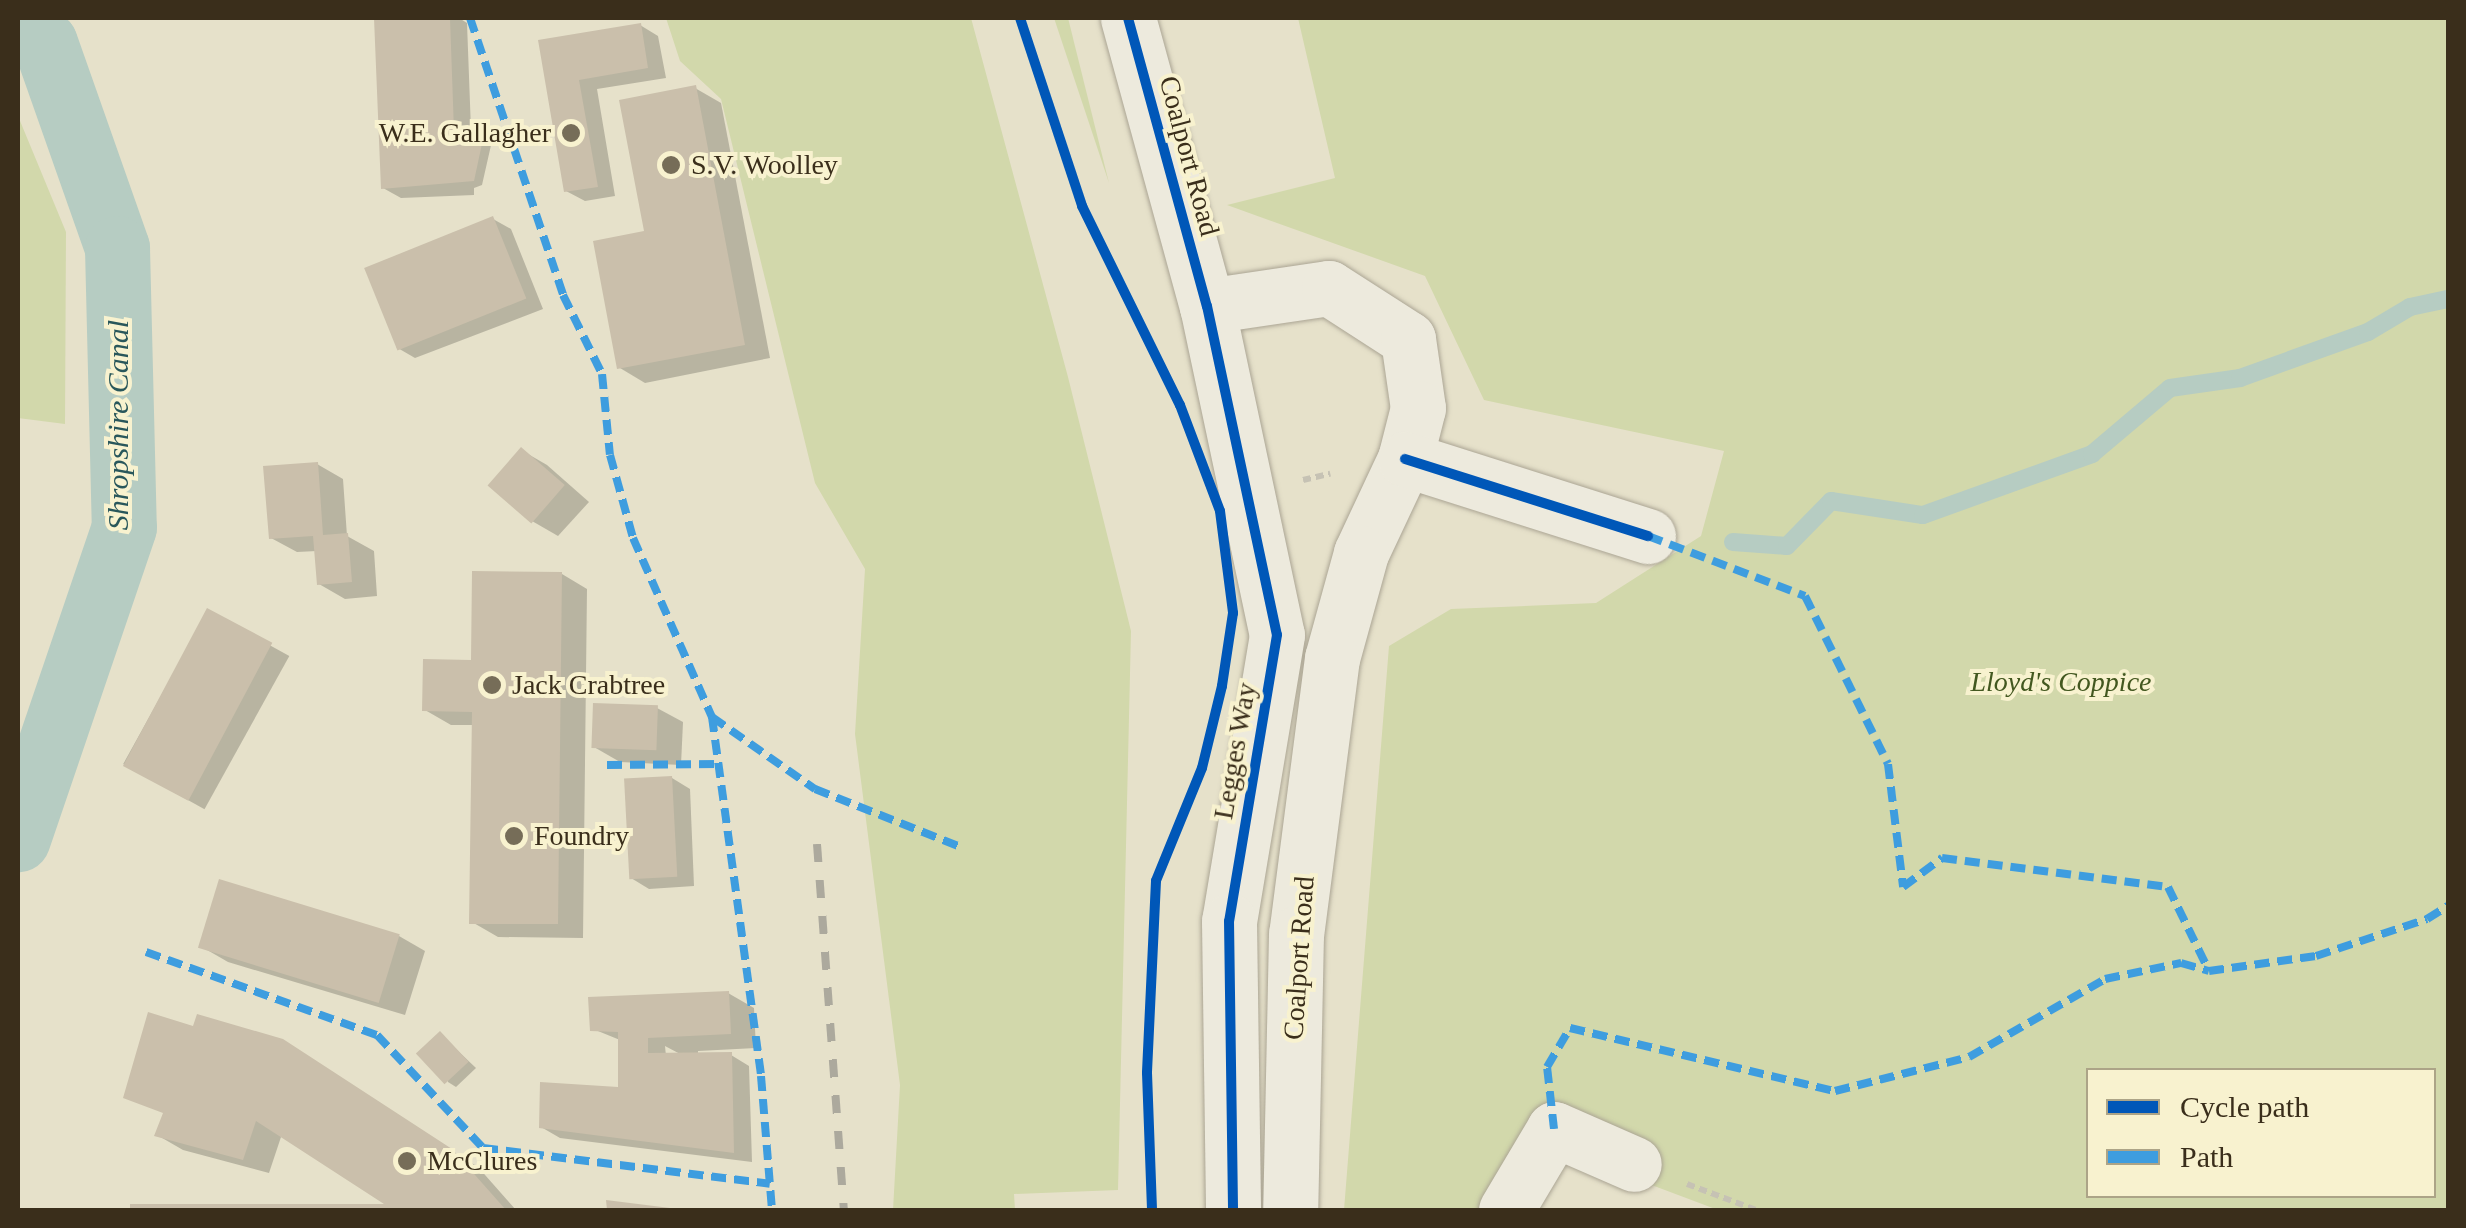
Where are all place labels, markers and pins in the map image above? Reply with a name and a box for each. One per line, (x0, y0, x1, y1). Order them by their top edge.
place label: W.E. Gallagher (379, 116, 551, 150)
marker: W.E. Gallagher (560, 122, 582, 144)
place label: S.V. Woolley (691, 148, 838, 182)
marker: S.V. Woolley (660, 154, 682, 176)
place label: Jack Crabtree (512, 668, 665, 702)
marker: Jack Crabtree (481, 674, 503, 696)
place label: Foundry (534, 819, 629, 853)
marker: Foundry (503, 825, 525, 847)
place label: McClures (427, 1144, 537, 1178)
marker: McClures (396, 1150, 418, 1172)

